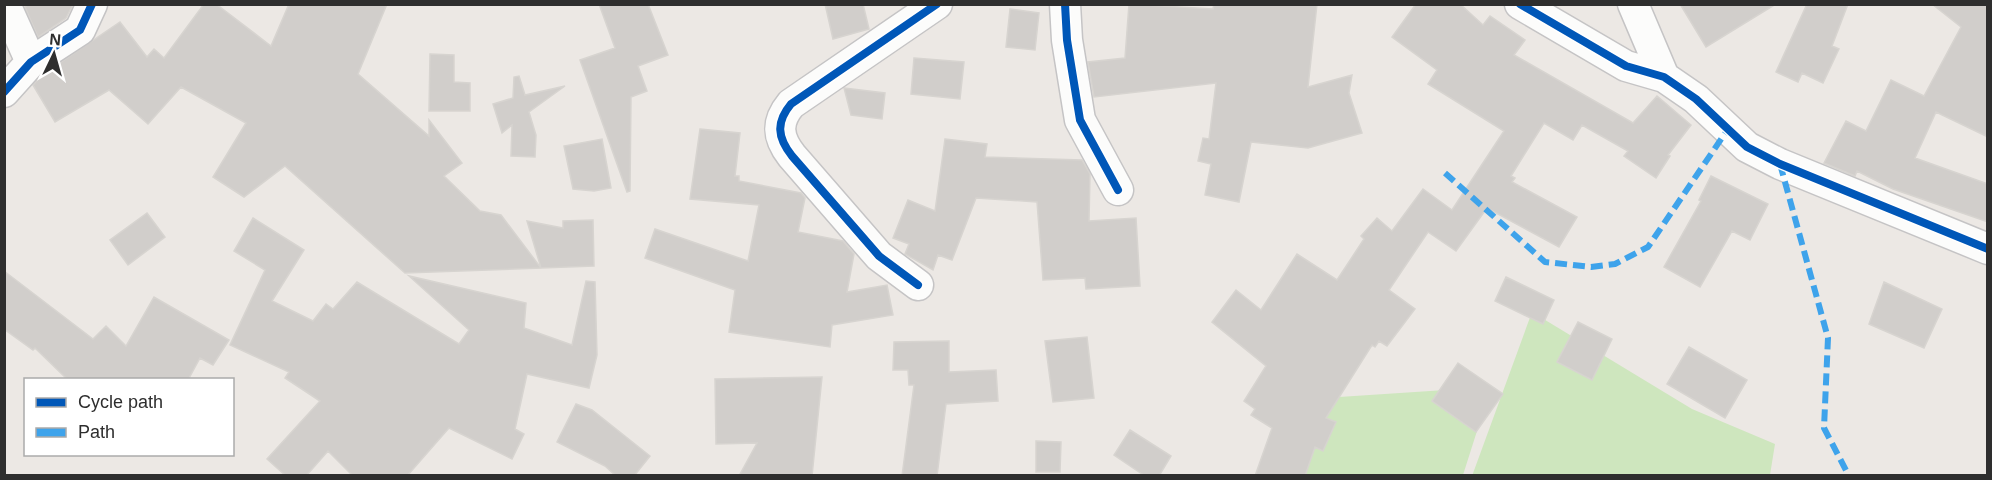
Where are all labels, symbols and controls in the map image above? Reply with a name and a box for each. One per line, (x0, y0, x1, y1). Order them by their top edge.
north arrow (24, 24, 84, 84)
text: N (49, 31, 62, 49)
legend (24, 378, 234, 456)
text: Cycle path (78, 392, 163, 412)
text: Path (78, 422, 115, 442)

